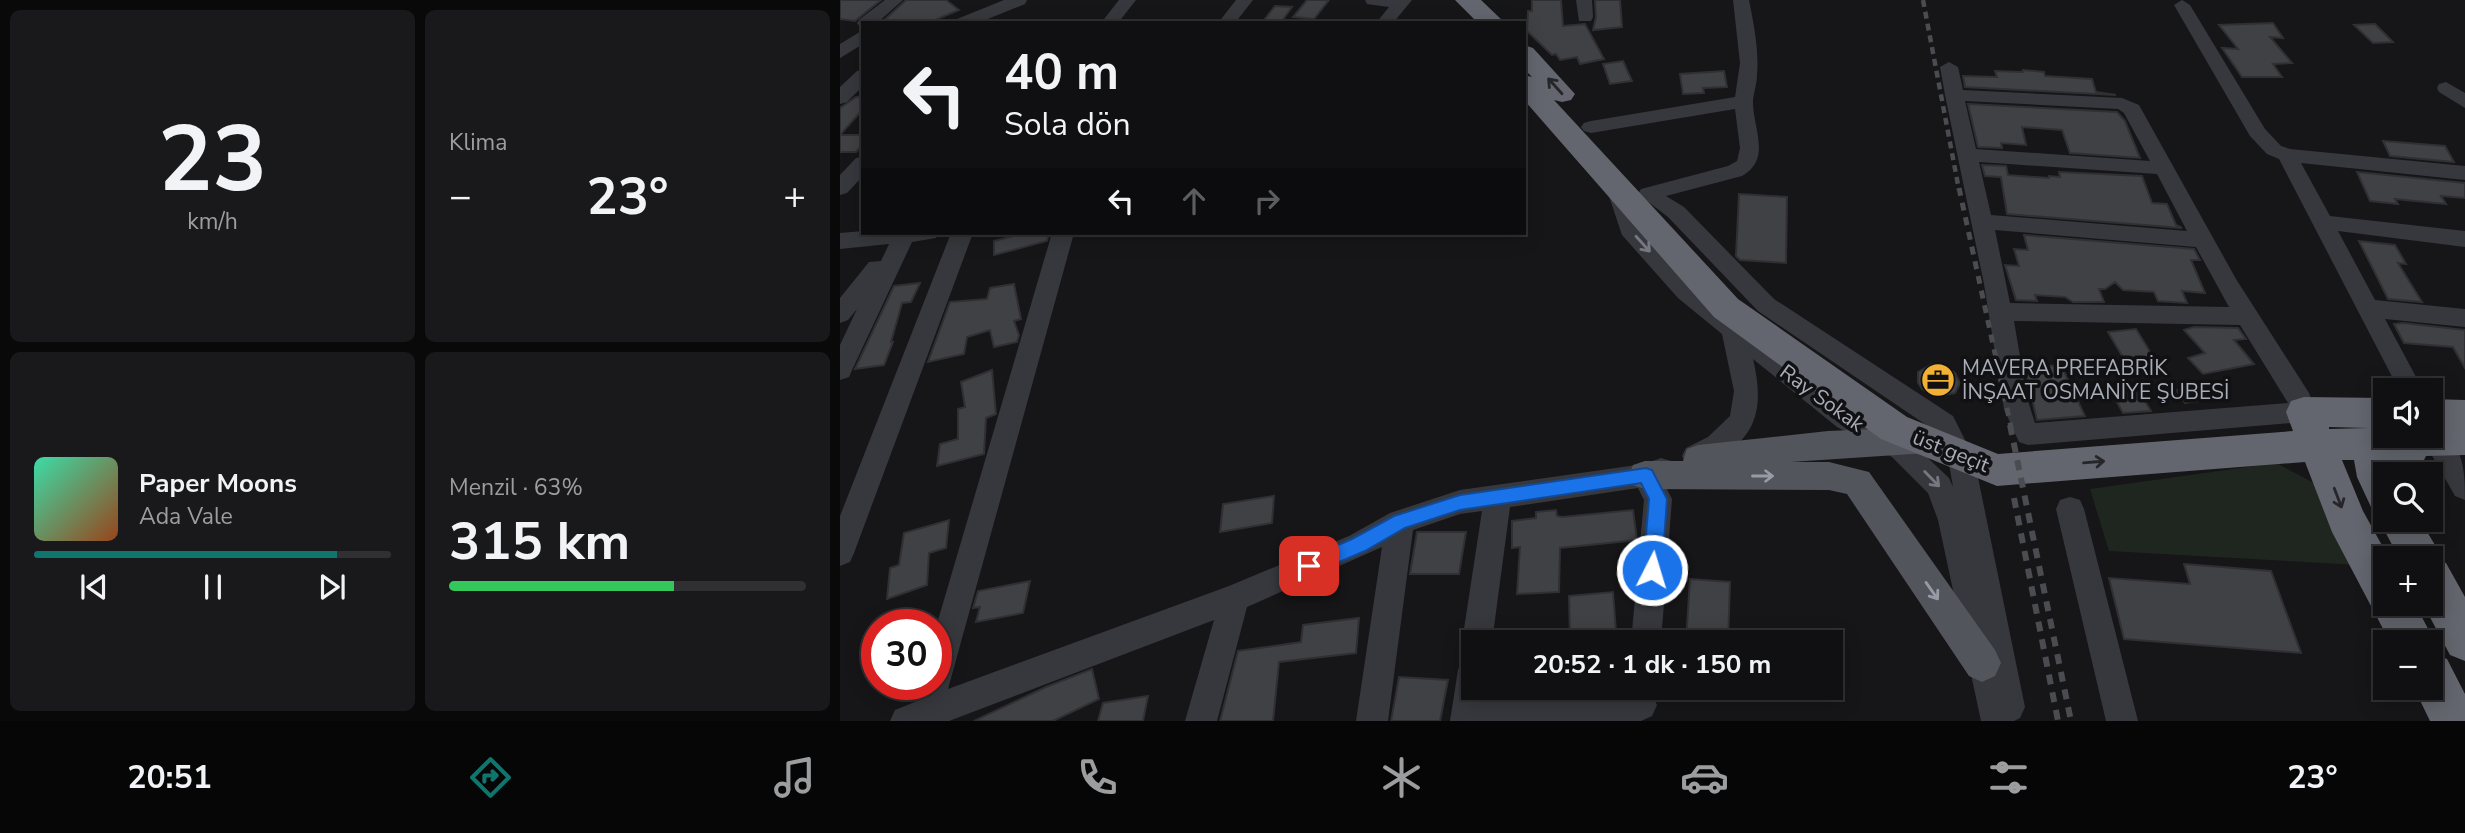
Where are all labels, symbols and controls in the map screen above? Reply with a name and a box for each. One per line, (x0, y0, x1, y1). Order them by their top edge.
text: 40 m (1004, 39, 1119, 106)
icon: left (889, 49, 980, 140)
one-way arrow (1547, 78, 1564, 95)
text: 23 (158, 98, 267, 222)
text: Sola dön (1004, 103, 1131, 146)
text: Klima (449, 127, 507, 158)
text: 23° (586, 161, 669, 232)
text: − (449, 171, 472, 222)
text: + (783, 171, 806, 222)
icon: left (1102, 182, 1140, 220)
icon: ahead (1175, 182, 1213, 220)
icon: right (1248, 182, 1286, 220)
text: km/h (187, 206, 238, 237)
one-way arrow (1635, 235, 1651, 253)
place label: MAVERA PREFABRİK İNŞAAT OSMANİYE ŞUBESİ (1962, 354, 2229, 406)
street label: Ray Sokak (1774, 358, 1870, 438)
office icon: MAVERA PREFABRİK İNŞAAT OSMANİYE ŞUBESİ (1919, 361, 1957, 399)
map controls (2373, 378, 2443, 700)
button: sound (2373, 378, 2443, 448)
street label: üst geçit (1909, 423, 1994, 479)
one-way arrow (2082, 455, 2105, 468)
button: search (2373, 462, 2443, 532)
text: Paper Moons (139, 466, 297, 501)
one-way arrow (1751, 469, 1774, 483)
one-way arrow (1923, 470, 1940, 487)
text: Menzil · 63% (449, 472, 583, 503)
one-way arrow (2333, 487, 2346, 508)
text: Ada Vale (139, 501, 233, 532)
text: 315 km (449, 506, 630, 577)
position arrow (1615, 533, 1689, 607)
pin (1279, 536, 1339, 596)
button: + (2373, 546, 2443, 616)
icon: arrive (1290, 547, 1328, 585)
icon: previous (75, 568, 113, 606)
icon: pause (194, 568, 232, 606)
icon: next (313, 568, 351, 606)
one-way arrow (1925, 581, 1939, 600)
speed limit sign: 30 (861, 609, 952, 700)
button: − (2373, 630, 2443, 700)
text: 20:52 · 1 dk · 150 m (1533, 647, 1771, 682)
icon: directions (466, 753, 515, 802)
icon: music (770, 753, 819, 802)
icon: phone (1073, 753, 1122, 802)
icon: climate (1377, 753, 1426, 802)
icon: car (1680, 753, 1729, 802)
icon: filters (1984, 753, 2033, 802)
text: 20:51 (127, 756, 212, 799)
text: 23° (2287, 756, 2338, 799)

